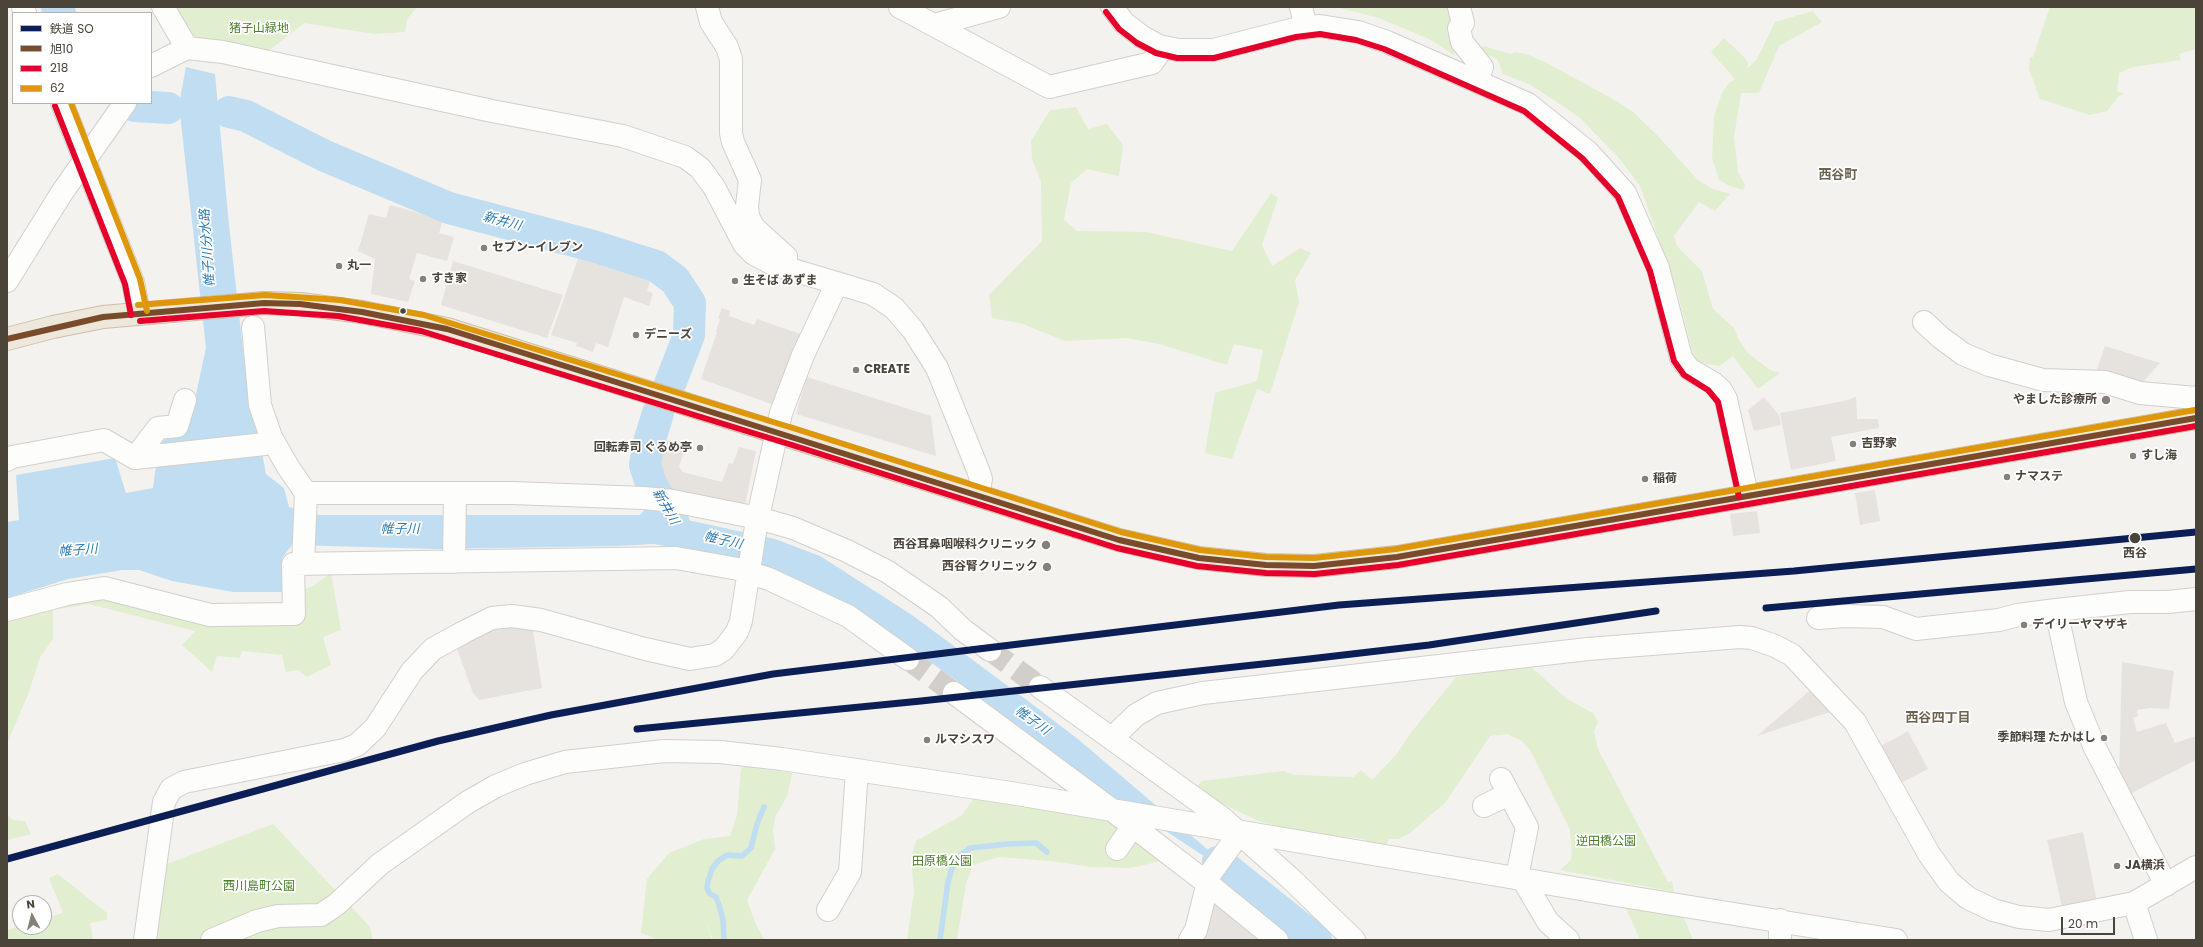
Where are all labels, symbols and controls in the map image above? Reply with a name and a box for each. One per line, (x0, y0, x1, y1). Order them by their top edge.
legend (12, 12, 152, 104)
text: 鉄道 SO (50, 20, 94, 37)
park label: 猪子山緑地 (229, 22, 289, 36)
text: 旭10 (50, 40, 73, 57)
text: 218 (50, 59, 68, 76)
text: 62 (50, 79, 65, 96)
district label: 西谷町 (1819, 168, 1857, 184)
water label: 帷子川分水路 (197, 209, 219, 287)
water label: 新井川 (481, 209, 523, 235)
place label: セブン-イレブン (492, 241, 583, 255)
marker: セブン-イレブン (479, 243, 489, 253)
place label: 丸一 (347, 259, 371, 273)
marker: 丸一 (334, 261, 344, 271)
place label: すき家 (431, 272, 467, 286)
marker: すき家 (418, 274, 428, 284)
place label: 生そば あずま (743, 274, 818, 288)
marker: 生そば あずま (730, 276, 740, 286)
unlabelled marker (398, 306, 408, 316)
place label: デニーズ (644, 328, 692, 342)
marker: デニーズ (631, 330, 641, 340)
place label: CREATE (864, 363, 910, 377)
marker: CREATE (851, 365, 861, 375)
place label: やました診療所 (2013, 393, 2097, 407)
marker: やました診療所 (2100, 394, 2112, 406)
place label: 吉野家 (1861, 437, 1897, 451)
marker: 吉野家 (1848, 439, 1858, 449)
place label: 回転寿司 ぐるめ亭 (593, 441, 692, 455)
marker: 回転寿司 ぐるめ亭 (695, 443, 705, 453)
place label: すし海 (2141, 449, 2177, 463)
marker: すし海 (2128, 451, 2138, 461)
place label: ナマステ (2015, 470, 2063, 484)
place label: 稲荷 (1653, 472, 1677, 486)
marker: ナマステ (2002, 472, 2012, 482)
marker: 稲荷 (1640, 474, 1650, 484)
water label: 新井川 (648, 486, 682, 528)
water label: 帷子川 (381, 522, 419, 538)
water label: 帷子川 (702, 529, 744, 553)
marker: 西谷 (2128, 531, 2142, 545)
place label: 西谷耳鼻咽喉科クリニック (893, 538, 1037, 552)
marker: 西谷耳鼻咽喉科クリニック (1040, 539, 1052, 551)
water label: 帷子川 (58, 542, 98, 560)
place label: 西谷 (2123, 547, 2147, 561)
place label: 西谷腎クリニック (942, 560, 1038, 574)
marker: 西谷腎クリニック (1041, 561, 1053, 573)
place label: デイリーヤマザキ (2032, 618, 2128, 632)
marker: デイリーヤマザキ (2019, 620, 2029, 630)
water label: 帷子川 (1012, 703, 1052, 739)
district label: 西谷四丁目 (1906, 711, 1970, 727)
place label: 季節料理 たかはし (1997, 731, 2096, 745)
place label: ルマシスワ (935, 733, 995, 747)
marker: 季節料理 たかはし (2099, 733, 2109, 743)
marker: ルマシスワ (922, 735, 932, 745)
park label: 逆田橋公園 (1576, 835, 1636, 849)
park label: 田原橋公園 (912, 855, 972, 869)
place label: JA横浜 (2125, 859, 2165, 873)
marker: JA横浜 (2112, 861, 2122, 871)
park label: 西川島町公園 (223, 880, 295, 894)
north arrow (12, 895, 52, 935)
text: N (26, 896, 36, 913)
scale bar (2063, 909, 2117, 935)
text: 20 m (2068, 915, 2098, 932)

